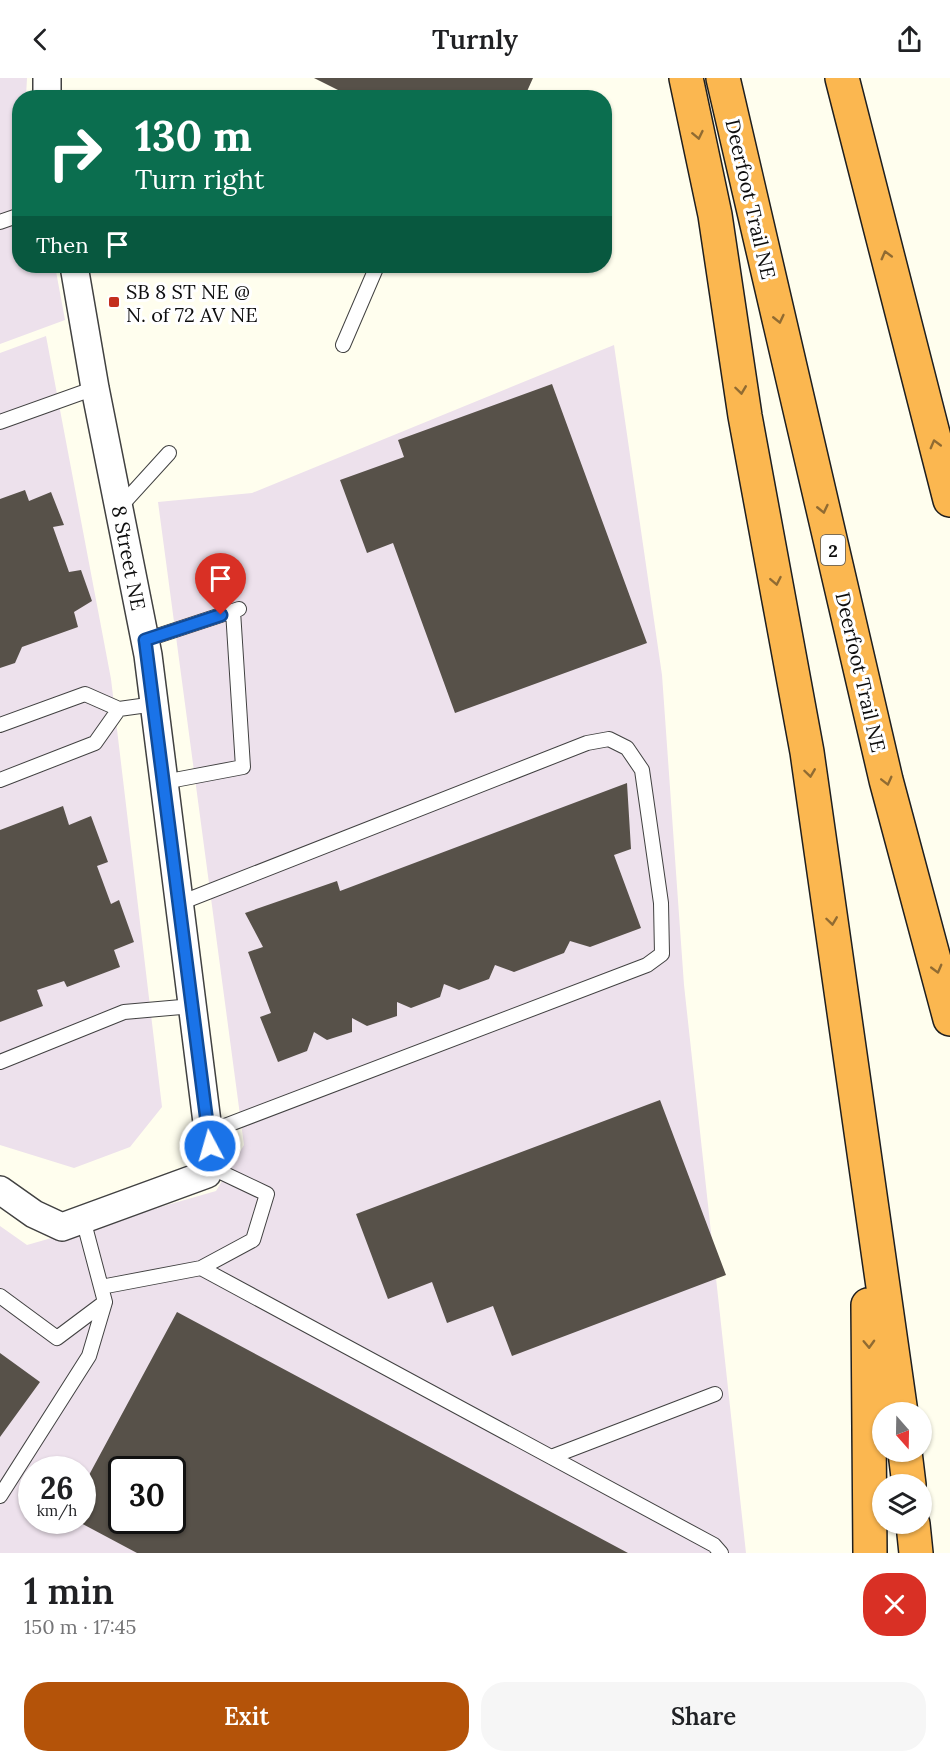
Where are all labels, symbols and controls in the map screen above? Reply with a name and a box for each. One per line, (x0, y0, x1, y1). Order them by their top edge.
text: Turnly (432, 22, 518, 56)
icon: back (24, 23, 57, 56)
icon: share (893, 23, 926, 56)
text: 130 m (135, 109, 252, 163)
icon: right (36, 114, 114, 192)
street label: Deerfoot Trail NE (720, 117, 782, 281)
one-way arrow (691, 130, 704, 140)
text: Turn right (135, 162, 264, 196)
icon: arrive (101, 228, 134, 261)
text: Then (36, 231, 89, 259)
one-way arrow (881, 250, 894, 260)
place label: SB 8 ST NE @ N. of 72 AV NE (126, 279, 258, 327)
marker: SB 8 ST NE @ N. of 72 AV NE (107, 295, 121, 309)
one-way arrow (772, 314, 785, 324)
one-way arrow (735, 385, 747, 394)
one-way arrow (930, 439, 943, 449)
street label: 8 Street NE (107, 504, 151, 612)
one-way arrow (816, 504, 829, 514)
road number: 2 (821, 535, 845, 565)
pin (195, 553, 246, 615)
icon: arrive (204, 562, 237, 595)
one-way arrow (769, 576, 782, 586)
street label: Deerfoot Trail NE (830, 590, 892, 754)
one-way arrow (803, 769, 815, 778)
one-way arrow (879, 775, 892, 785)
one-way arrow (825, 916, 837, 925)
one-way arrow (929, 964, 942, 974)
position arrow (178, 1114, 242, 1178)
one-way arrow (863, 1339, 876, 1348)
north arrow (872, 1402, 932, 1462)
map controls (872, 1402, 932, 1534)
speed limit sign: 30 (108, 1456, 186, 1534)
text: 26 (40, 1469, 74, 1507)
button: layers (872, 1474, 932, 1534)
text: km/h (37, 1501, 77, 1520)
text: 1 min (24, 1568, 114, 1614)
button: close (863, 1573, 926, 1636)
text: 150 m · 17:45 (24, 1614, 137, 1639)
button: Exit (24, 1682, 469, 1751)
button: Share (481, 1682, 926, 1751)

